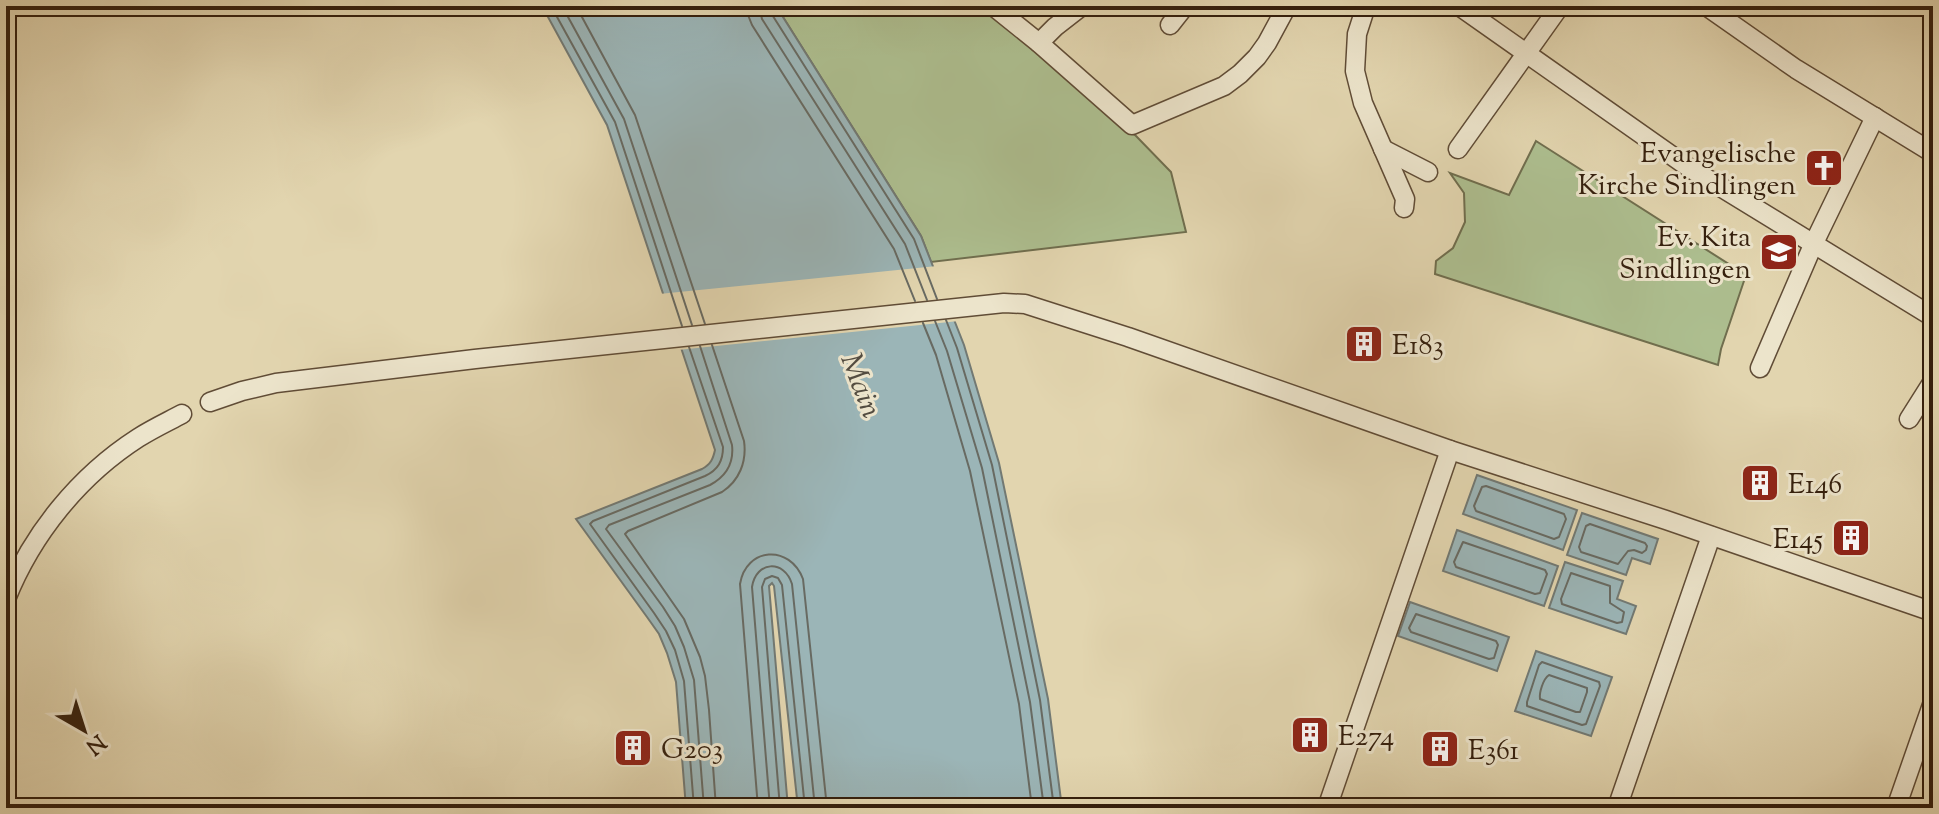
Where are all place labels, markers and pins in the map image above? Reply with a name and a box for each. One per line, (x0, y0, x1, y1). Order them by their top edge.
place label: Evangelische Kirche Sindlingen (1578, 135, 1796, 207)
church icon: Evangelische Kirche Sindlingen (1803, 147, 1845, 189)
place label: Ev. Kita Sindlingen (1619, 219, 1751, 291)
school or university icon: Ev. Kita Sindlingen (1758, 231, 1800, 273)
building icon: E183 (1343, 323, 1385, 365)
place label: E183 (1392, 327, 1444, 367)
building icon: E146 (1739, 462, 1781, 504)
place label: E146 (1788, 466, 1842, 506)
building icon: E145 (1830, 517, 1872, 559)
place label: E145 (1773, 521, 1823, 561)
building icon: E274 (1289, 714, 1331, 756)
place label: E274 (1338, 718, 1394, 758)
building icon: G203 (612, 727, 654, 769)
building icon: E361 (1419, 728, 1461, 770)
place label: G203 (661, 731, 723, 771)
place label: E361 (1468, 732, 1519, 772)

